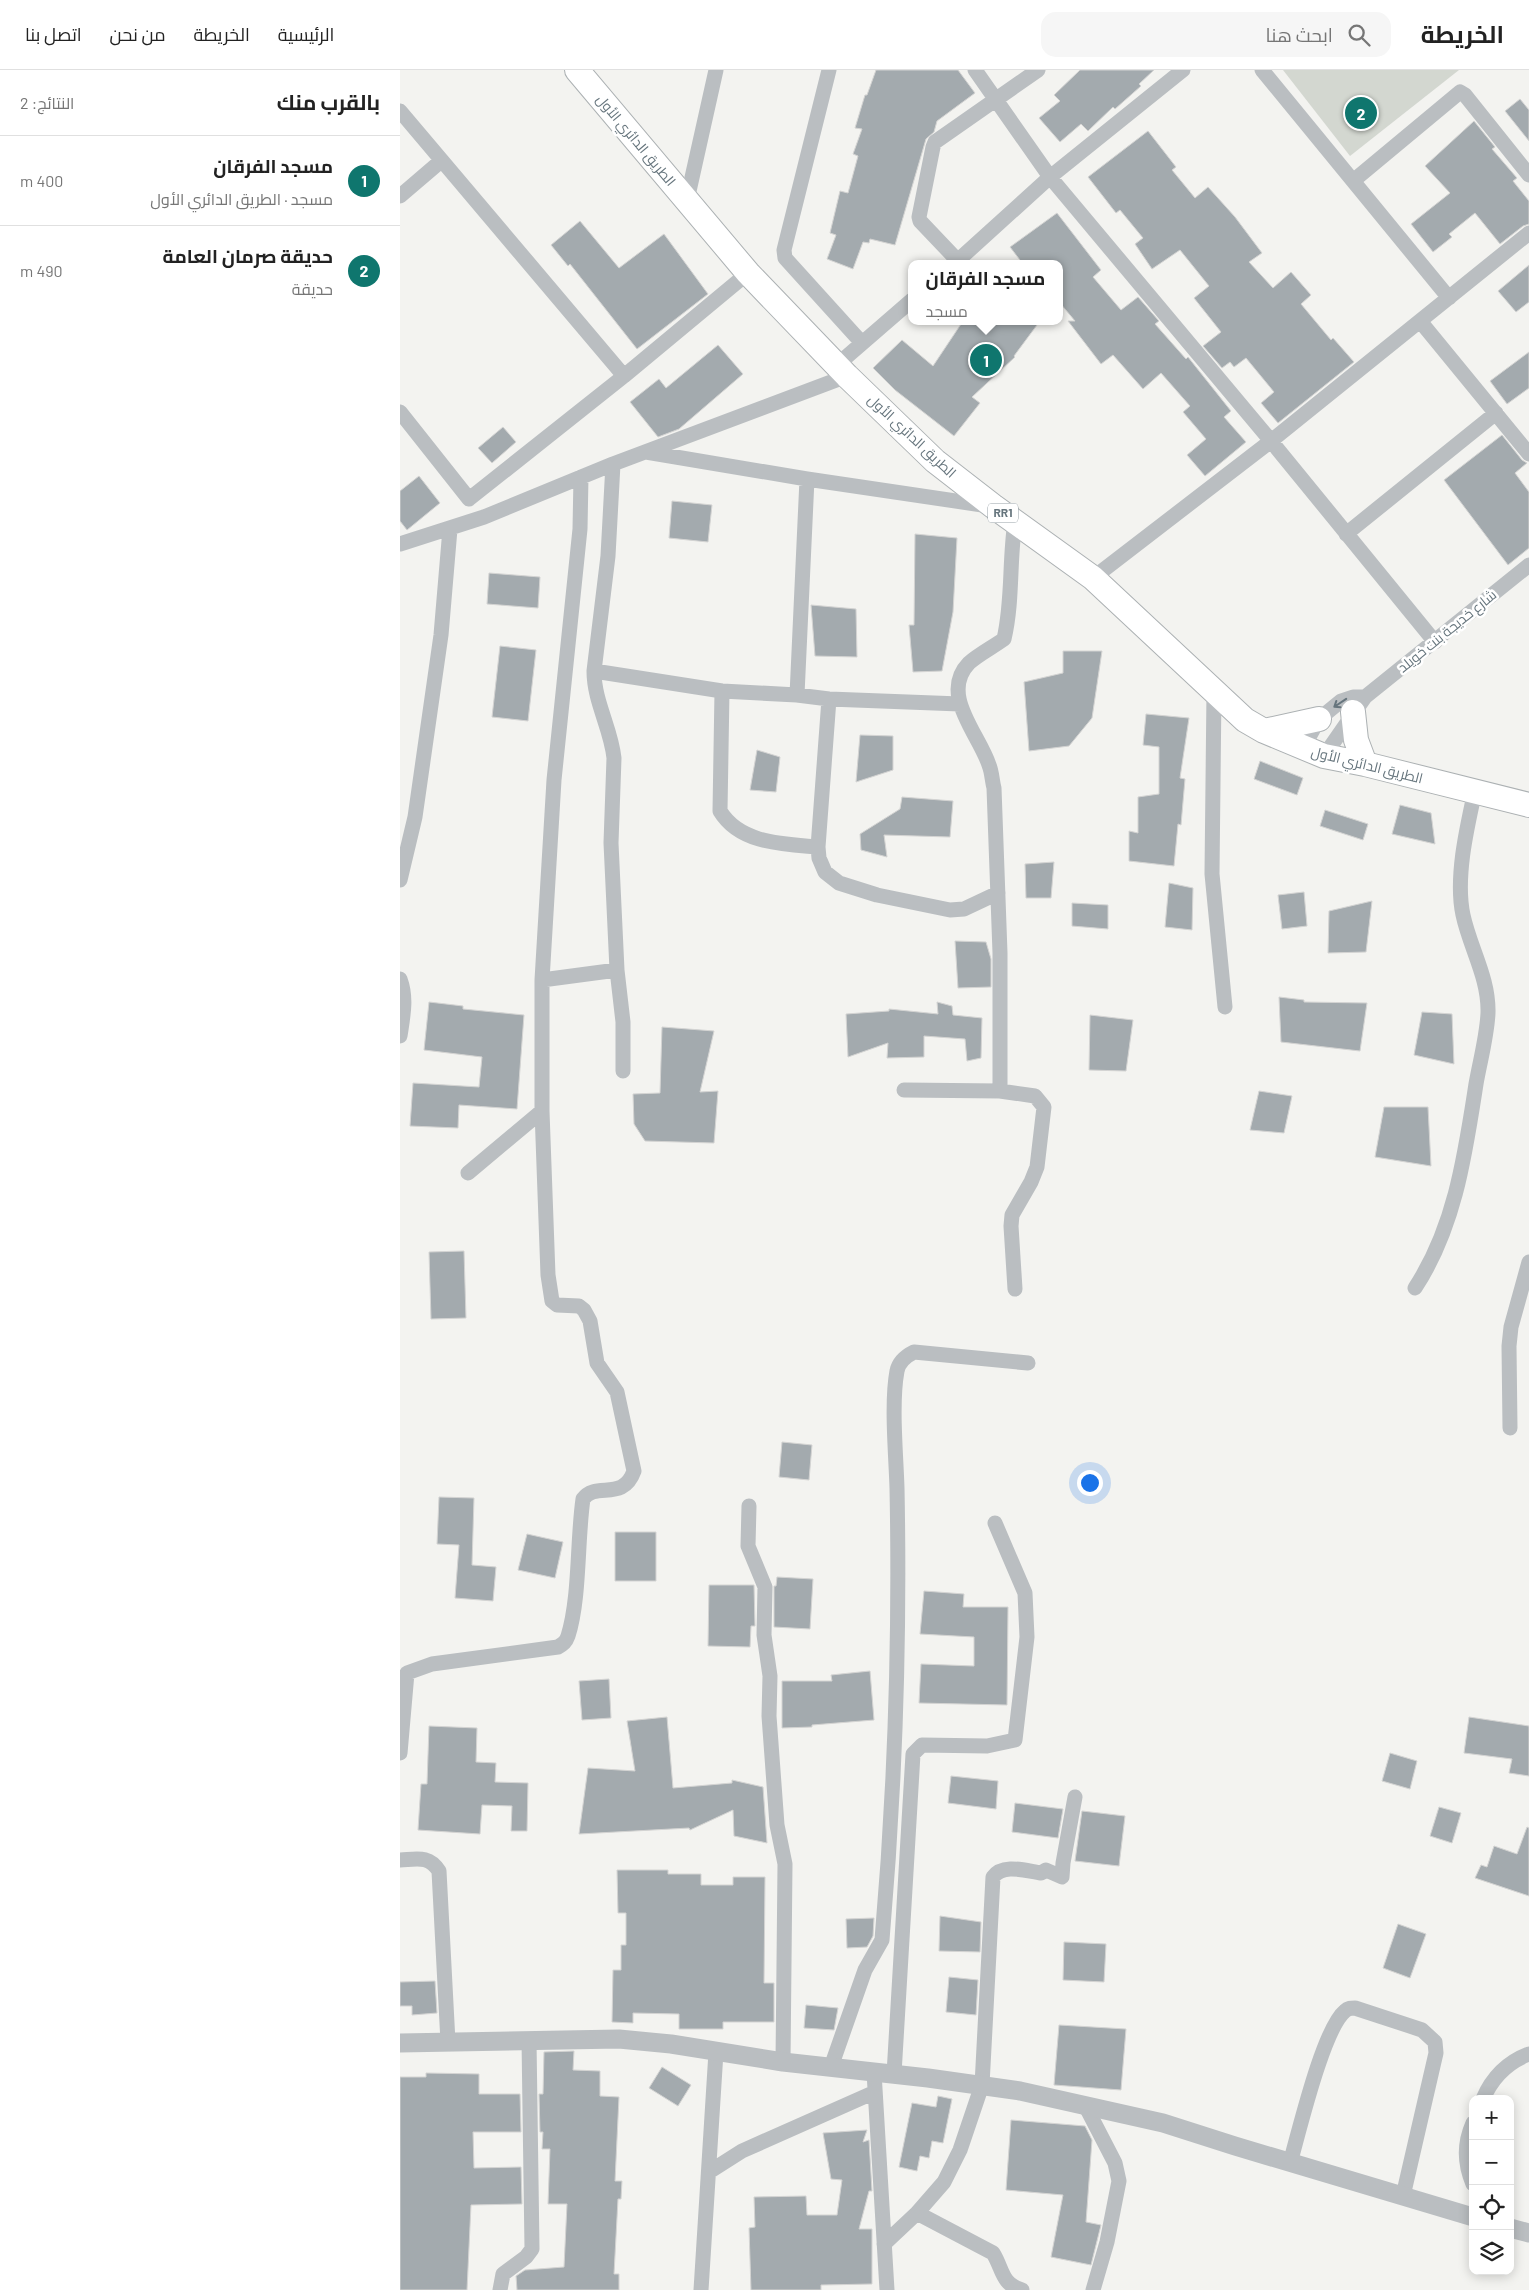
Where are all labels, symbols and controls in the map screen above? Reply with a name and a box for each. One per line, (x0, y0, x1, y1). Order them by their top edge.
search box (1041, 12, 1391, 57)
text: الخريطة (1421, 19, 1504, 48)
icon: search (1345, 21, 1373, 49)
text: اتصل بنا (25, 23, 82, 45)
text: من نحن (110, 23, 166, 45)
text: الخريطة (194, 23, 250, 45)
text: الرئيسية (278, 23, 334, 45)
text: ابحث هنا (1266, 23, 1333, 46)
text: بالقرب منك (277, 89, 380, 114)
street label: الطريق الدائري الأول (590, 90, 680, 192)
text: النتائج: 2 (20, 93, 74, 112)
pin: 2 (1345, 94, 1377, 132)
text: مسجد الفرقان (213, 154, 333, 177)
text: 400 m (20, 171, 63, 190)
text: 1 (361, 171, 367, 190)
text: مسجد · الطريق الدائري الأول (150, 189, 333, 208)
text: حديقة صرمان العامة (162, 244, 333, 267)
popup (908, 260, 1063, 325)
text: 490 m (20, 261, 63, 280)
text: 2 (360, 261, 368, 280)
text: مسجد الفرقان (926, 266, 1045, 289)
text: حديقة (292, 279, 333, 298)
text: مسجد (926, 301, 968, 320)
pin: 1 (970, 341, 1002, 379)
street label: الطريق الدائري الأول (862, 390, 960, 484)
road number: RR1 (988, 503, 1018, 522)
street label: شارع خديجة بنت خويلد (1394, 586, 1500, 676)
one-way arrow (1333, 698, 1347, 708)
street label: الطريق الدائري الأول (1309, 742, 1425, 790)
your location (1077, 1470, 1103, 1496)
map controls (1469, 2095, 1514, 2275)
button: + (1469, 2095, 1514, 2140)
button: − (1469, 2140, 1514, 2185)
button: locate (1469, 2185, 1514, 2230)
button: layers (1469, 2230, 1514, 2275)

